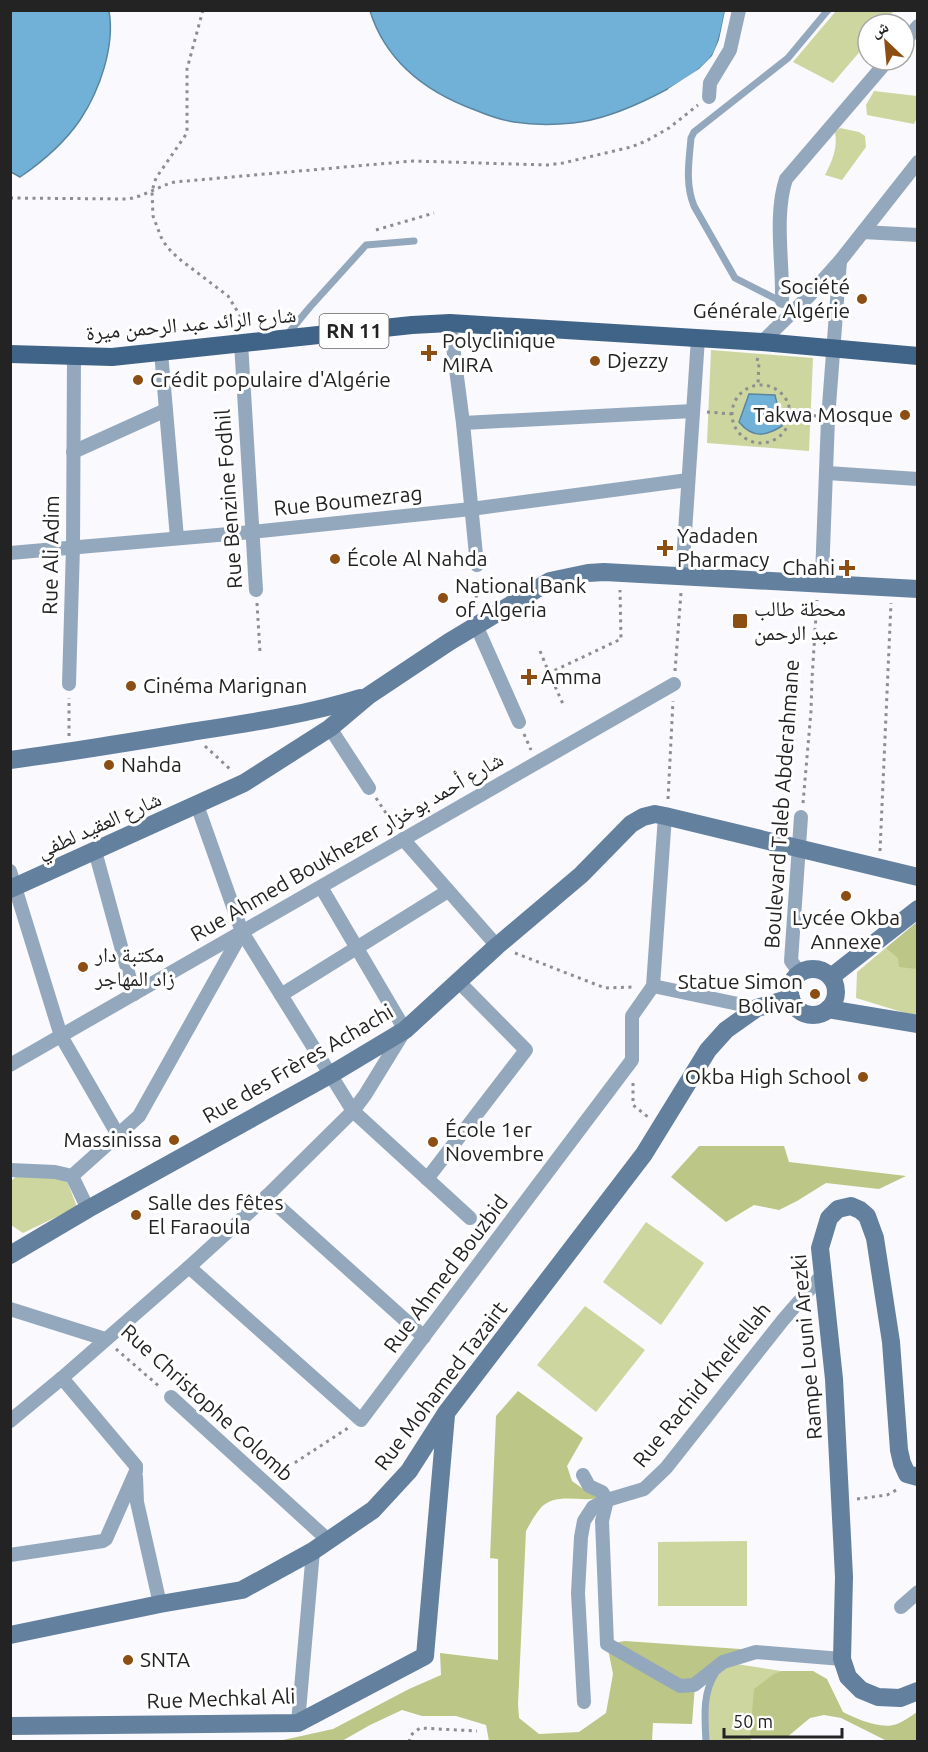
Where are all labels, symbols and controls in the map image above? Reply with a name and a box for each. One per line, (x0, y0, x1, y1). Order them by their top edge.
north arrow (856, 12, 916, 72)
text: ش (868, 17, 891, 41)
place label: Société Générale Algérie (693, 274, 850, 322)
marker: Société Générale Algérie (855, 292, 869, 306)
street label: شارع الرائد عبد الرحمن ميرة (85, 302, 297, 346)
road number: RN 11 (320, 314, 388, 348)
place label: Polyclinique MIRA (442, 328, 556, 376)
marker: Polyclinique MIRA (420, 344, 438, 362)
place label: Djezzy (607, 348, 668, 372)
marker: Djezzy (588, 354, 602, 368)
place label: Crédit populaire d'Algérie (150, 367, 391, 391)
marker: Crédit populaire d'Algérie (131, 373, 145, 387)
place label: Takwa Mosque (753, 402, 893, 426)
marker: Takwa Mosque (898, 408, 912, 422)
street label: Rue Benzine Fodhil (210, 409, 246, 590)
street label: Rue Boumezrag (272, 480, 423, 520)
street label: Rue Ali Adim (37, 495, 63, 615)
place label: Yadaden Pharmacy (677, 523, 769, 571)
marker: Yadaden Pharmacy (658, 541, 672, 555)
place label: École Al Nahda (347, 546, 487, 570)
marker: École Al Nahda (328, 552, 342, 566)
place label: Chahi (782, 555, 835, 579)
marker: Chahi (840, 561, 854, 575)
place label: National Bank of Algeria (455, 573, 587, 621)
marker: National Bank of Algeria (436, 591, 450, 605)
place label: محطة طالب عبد الرحمن (754, 596, 846, 646)
marker: محطة طالب عبد الرحمن (731, 612, 749, 630)
street label: Boulevard Taleb Abderahmane (759, 659, 803, 949)
place label: Amma (541, 664, 602, 688)
marker: Amma (522, 670, 536, 684)
place label: Cinéma Marignan (143, 673, 307, 697)
marker: Cinéma Marignan (124, 679, 138, 693)
street label: Rue Ahmed Boukhezer شارع أحمد بوخزار (186, 747, 508, 947)
place label: Nahda (121, 752, 182, 776)
marker: Nahda (102, 758, 116, 772)
street label: شارع العقيد لطفي (33, 786, 167, 867)
marker: Lycée Okba Annexe (839, 889, 853, 903)
place label: Lycée Okba Annexe (792, 905, 900, 953)
place label: مكتبة دار زاد المهاجر (94, 942, 175, 991)
marker: مكتبة دار زاد المهاجر (76, 960, 90, 974)
place label: Statue Simon Bolivar (678, 969, 803, 1017)
marker: Statue Simon Bolivar (808, 987, 822, 1001)
street label: Rue des Frères Achachi (198, 999, 397, 1128)
place label: Okba High School (685, 1064, 851, 1088)
marker: Okba High School (856, 1070, 870, 1084)
place label: École 1er Novembre (445, 1117, 544, 1165)
place label: Massinissa (64, 1127, 162, 1151)
marker: Massinissa (167, 1133, 181, 1147)
marker: École 1er Novembre (426, 1135, 440, 1149)
place label: Salle des fêtes El Faraoula (148, 1190, 284, 1238)
street label: Rue Ahmed Bouzbid (378, 1190, 512, 1357)
marker: Salle des fêtes El Faraoula (129, 1208, 143, 1222)
street label: Rampe Louni Arezki (786, 1253, 826, 1441)
street label: Rue Mohamed Tazairt (369, 1296, 511, 1474)
street label: Rue Rachid Khelfellah (628, 1297, 775, 1471)
street label: Rue Christophe Colomb (117, 1319, 299, 1486)
place label: SNTA (140, 1647, 191, 1671)
marker: SNTA (121, 1653, 135, 1667)
street label: Rue Mechkal Ali (146, 1683, 296, 1713)
scale bar (724, 1701, 842, 1739)
text: 50 m (733, 1711, 773, 1731)

